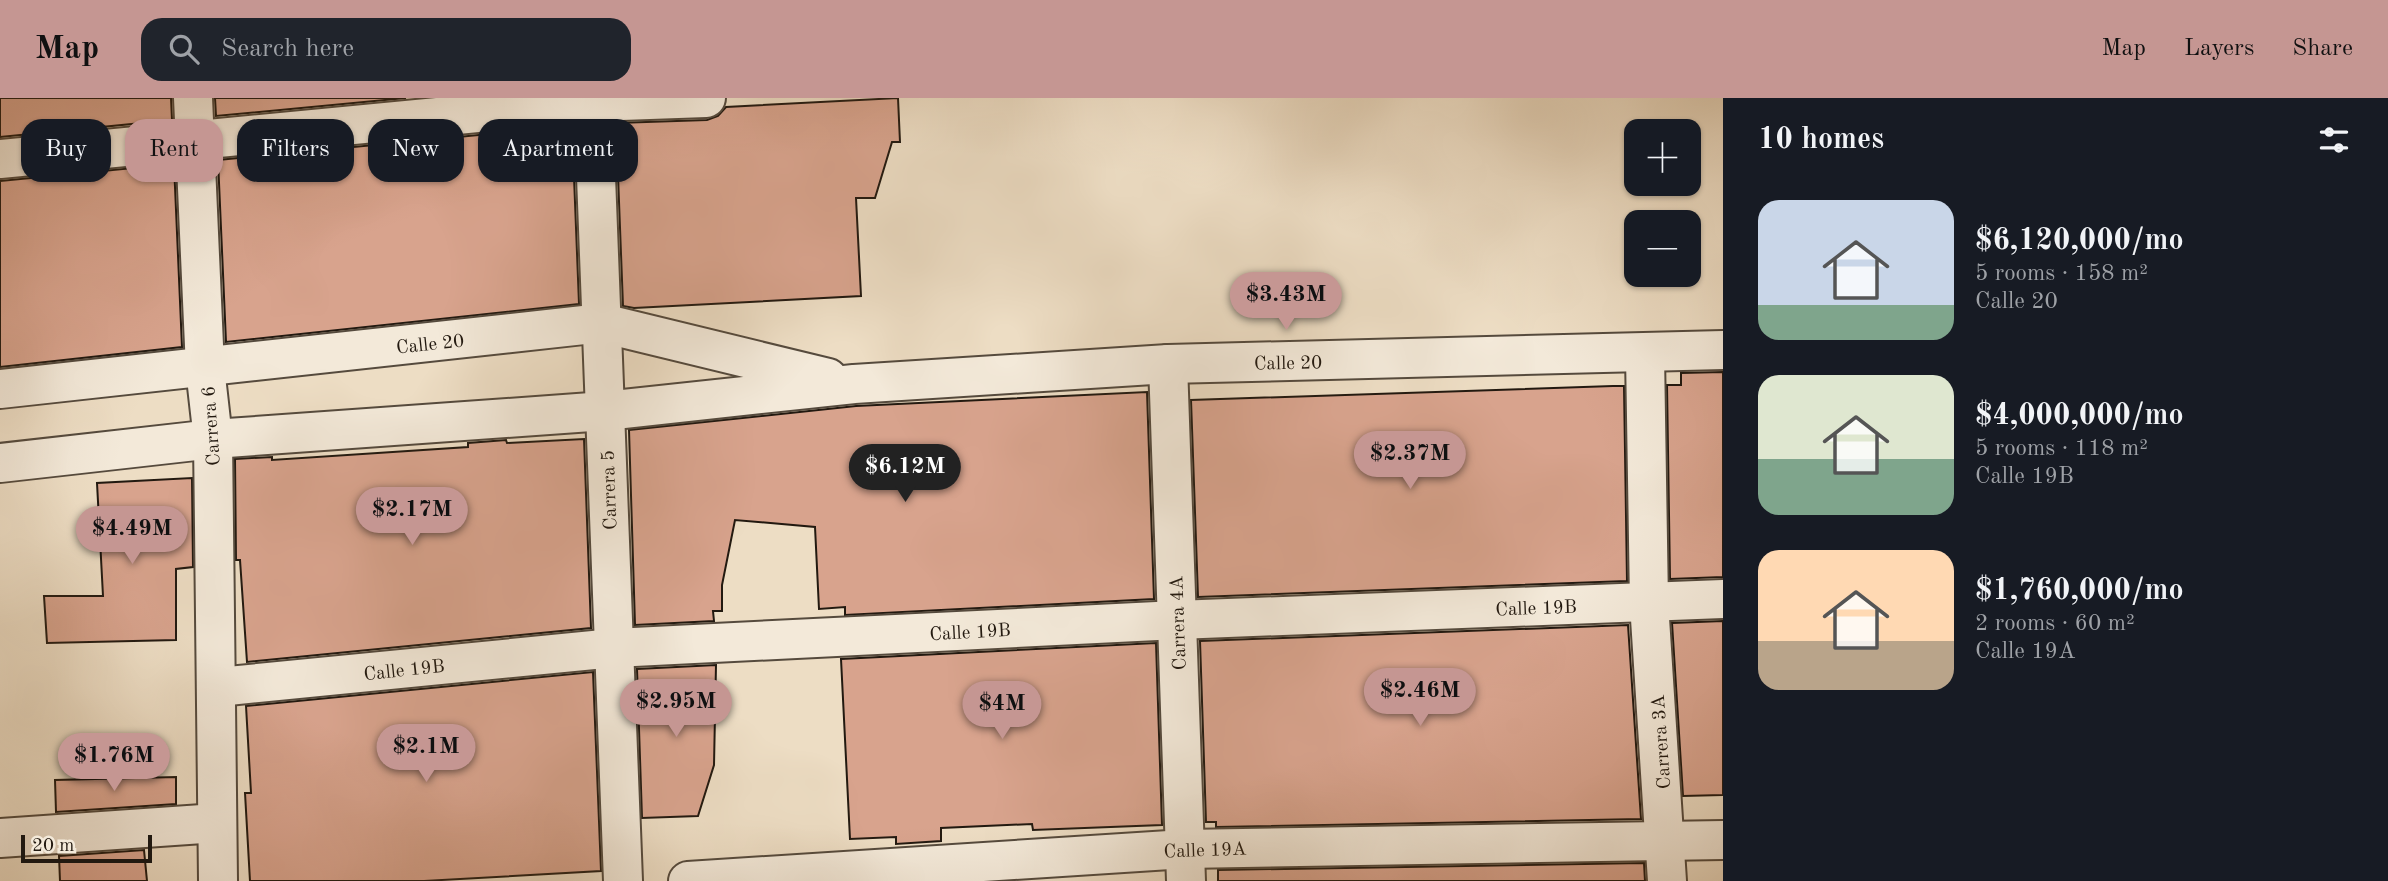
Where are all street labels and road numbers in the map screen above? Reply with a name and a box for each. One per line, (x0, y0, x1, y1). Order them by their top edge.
street label: Calle 20 (395, 332, 465, 359)
street label: Calle 20 (1254, 354, 1322, 375)
street label: Carrera 6 (200, 385, 225, 466)
street label: Carrera 5 (600, 450, 621, 530)
street label: Carrera 4A (1168, 575, 1191, 670)
street label: Calle 19B (1495, 599, 1577, 620)
street label: Calle 19B (929, 622, 1011, 645)
street label: Calle 19B (363, 658, 446, 685)
street label: Carrera 3A (1650, 694, 1675, 790)
street label: Calle 19A (1163, 841, 1247, 862)

